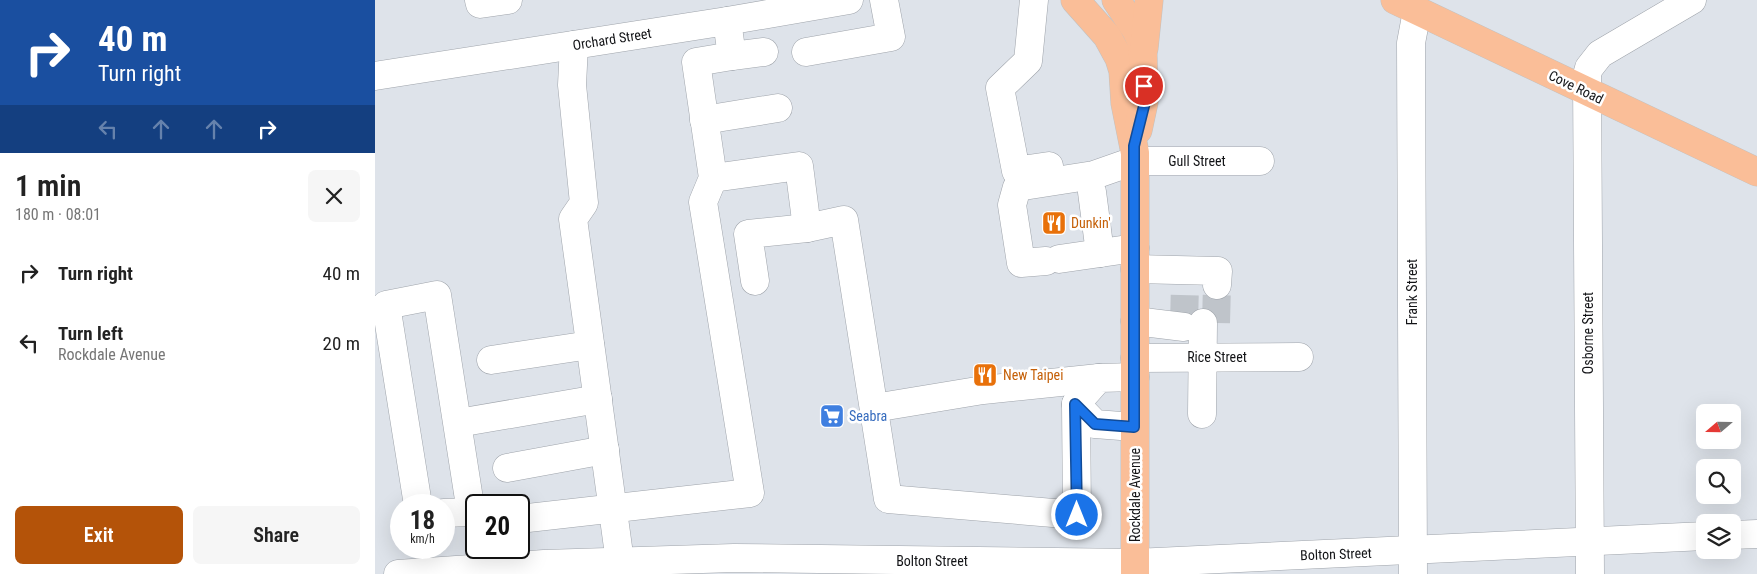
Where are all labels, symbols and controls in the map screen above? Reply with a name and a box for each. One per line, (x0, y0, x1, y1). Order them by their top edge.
text: 40 m (98, 19, 167, 60)
icon: right (15, 20, 80, 85)
street label: Orchard Street (571, 25, 653, 53)
text: Turn right (98, 61, 181, 86)
pin (1123, 65, 1165, 107)
street label: Cove Road (1546, 67, 1606, 107)
icon: arrive (1130, 72, 1158, 100)
icon: left (94, 115, 122, 143)
icon: ahead (147, 115, 175, 143)
icon: ahead (200, 115, 228, 143)
icon: right (253, 115, 281, 143)
street label: Gull Street (1168, 153, 1226, 169)
text: 1 min (15, 168, 81, 203)
button: close (308, 170, 360, 222)
text: 180 m · 08:01 (15, 205, 101, 224)
restaurant icon: Dunkin' (1041, 210, 1067, 236)
place label: Dunkin' (1071, 215, 1111, 231)
icon: right (15, 259, 43, 287)
street label: Frank Street (1404, 259, 1420, 325)
text: Turn right (58, 262, 133, 285)
text: 40 m (323, 262, 360, 285)
street label: Osborne Street (1580, 292, 1596, 374)
text: Turn left (58, 322, 123, 345)
icon: left (15, 329, 43, 357)
text: 20 m (323, 332, 360, 355)
text: Rockdale Avenue (58, 345, 165, 364)
street label: Rice Street (1187, 349, 1247, 365)
restaurant icon: New Taipei (972, 362, 998, 388)
place label: New Taipei (1003, 367, 1063, 383)
supermarket icon: Seabra (819, 403, 845, 429)
north arrow (1696, 404, 1741, 449)
map controls (1696, 404, 1741, 559)
place label: Seabra (849, 408, 887, 424)
street label: Rockdale Avenue (1127, 448, 1143, 542)
button: search (1696, 459, 1741, 504)
position arrow (1050, 488, 1102, 540)
speed limit sign: 20 (465, 494, 530, 559)
button: Exit (15, 506, 183, 564)
button: Share (193, 506, 360, 564)
text: 18 (410, 506, 435, 535)
button: layers (1696, 514, 1741, 559)
text: km/h (410, 532, 435, 546)
street label: Bolton Street (1300, 545, 1372, 563)
street label: Bolton Street (896, 553, 968, 569)

